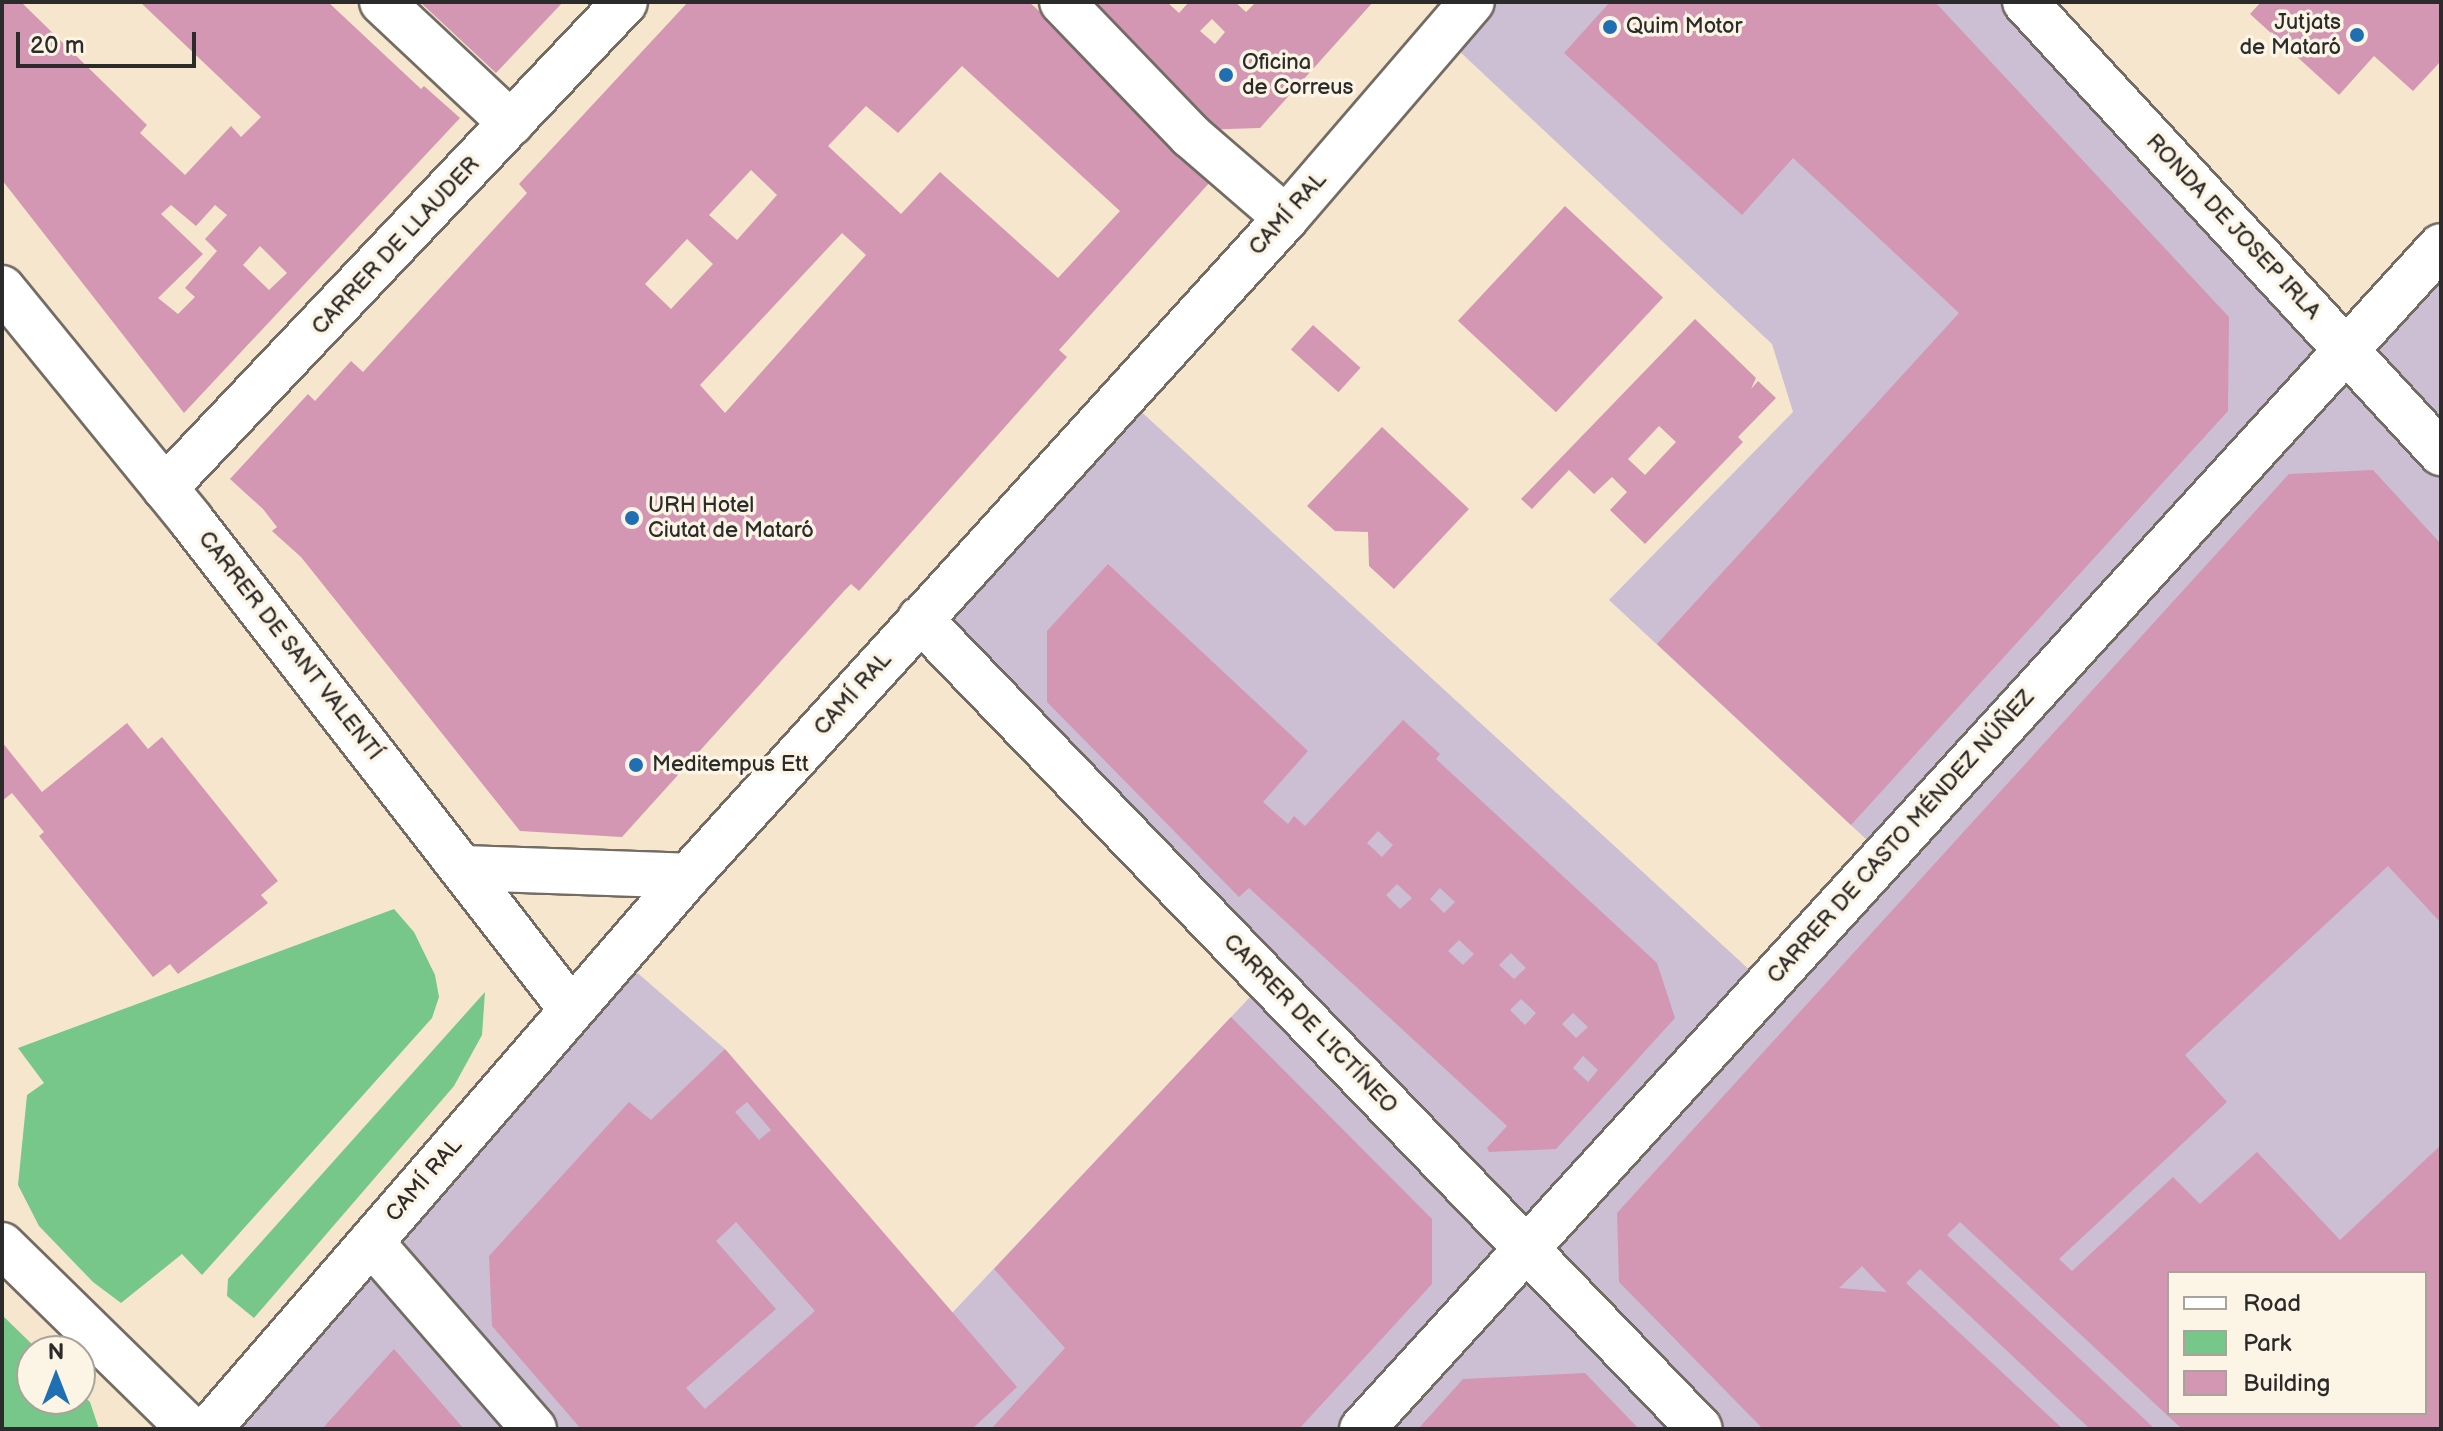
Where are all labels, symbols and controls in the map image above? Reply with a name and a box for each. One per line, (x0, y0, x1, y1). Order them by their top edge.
place label: Jutjats de Mataró (2239, 9, 2341, 60)
place label: Quim Motor (1626, 14, 1742, 40)
scale bar (20, 16, 200, 66)
marker: Quim Motor (1601, 18, 1619, 36)
marker: Jutjats de Mataró (2348, 26, 2366, 44)
text: 20 m (30, 31, 85, 60)
place label: Oficina de Correus (1242, 49, 1353, 100)
marker: Oficina de Correus (1217, 66, 1235, 84)
street label: RONDA DE JOSEP IRLA (2140, 129, 2326, 325)
street label: CARRER DE LLAUDER (307, 152, 485, 340)
street label: CAMÍ RAL (1244, 167, 1332, 261)
place label: URH Hotel Ciutat de Mataró (648, 492, 814, 544)
marker: URH Hotel Ciutat de Mataró (623, 509, 641, 527)
street label: CARRER DE SANT VALENTÍ (192, 526, 388, 766)
street label: CAMÍ RAL (809, 647, 897, 741)
street label: CARRER DE CASTO MÉNDEZ NÚÑEZ (1762, 685, 2040, 989)
place label: Meditempus Ett (652, 752, 809, 778)
marker: Meditempus Ett (627, 756, 645, 774)
street label: CARRER DE L'ICTÍNEO (1218, 929, 1402, 1119)
street label: CAMÍ RAL (380, 1133, 468, 1227)
legend (2167, 1271, 2427, 1415)
text: Road (2243, 1289, 2301, 1318)
text: Park (2243, 1329, 2291, 1358)
north arrow (16, 1335, 96, 1415)
text: N (48, 1339, 64, 1366)
text: Building (2243, 1369, 2330, 1398)

